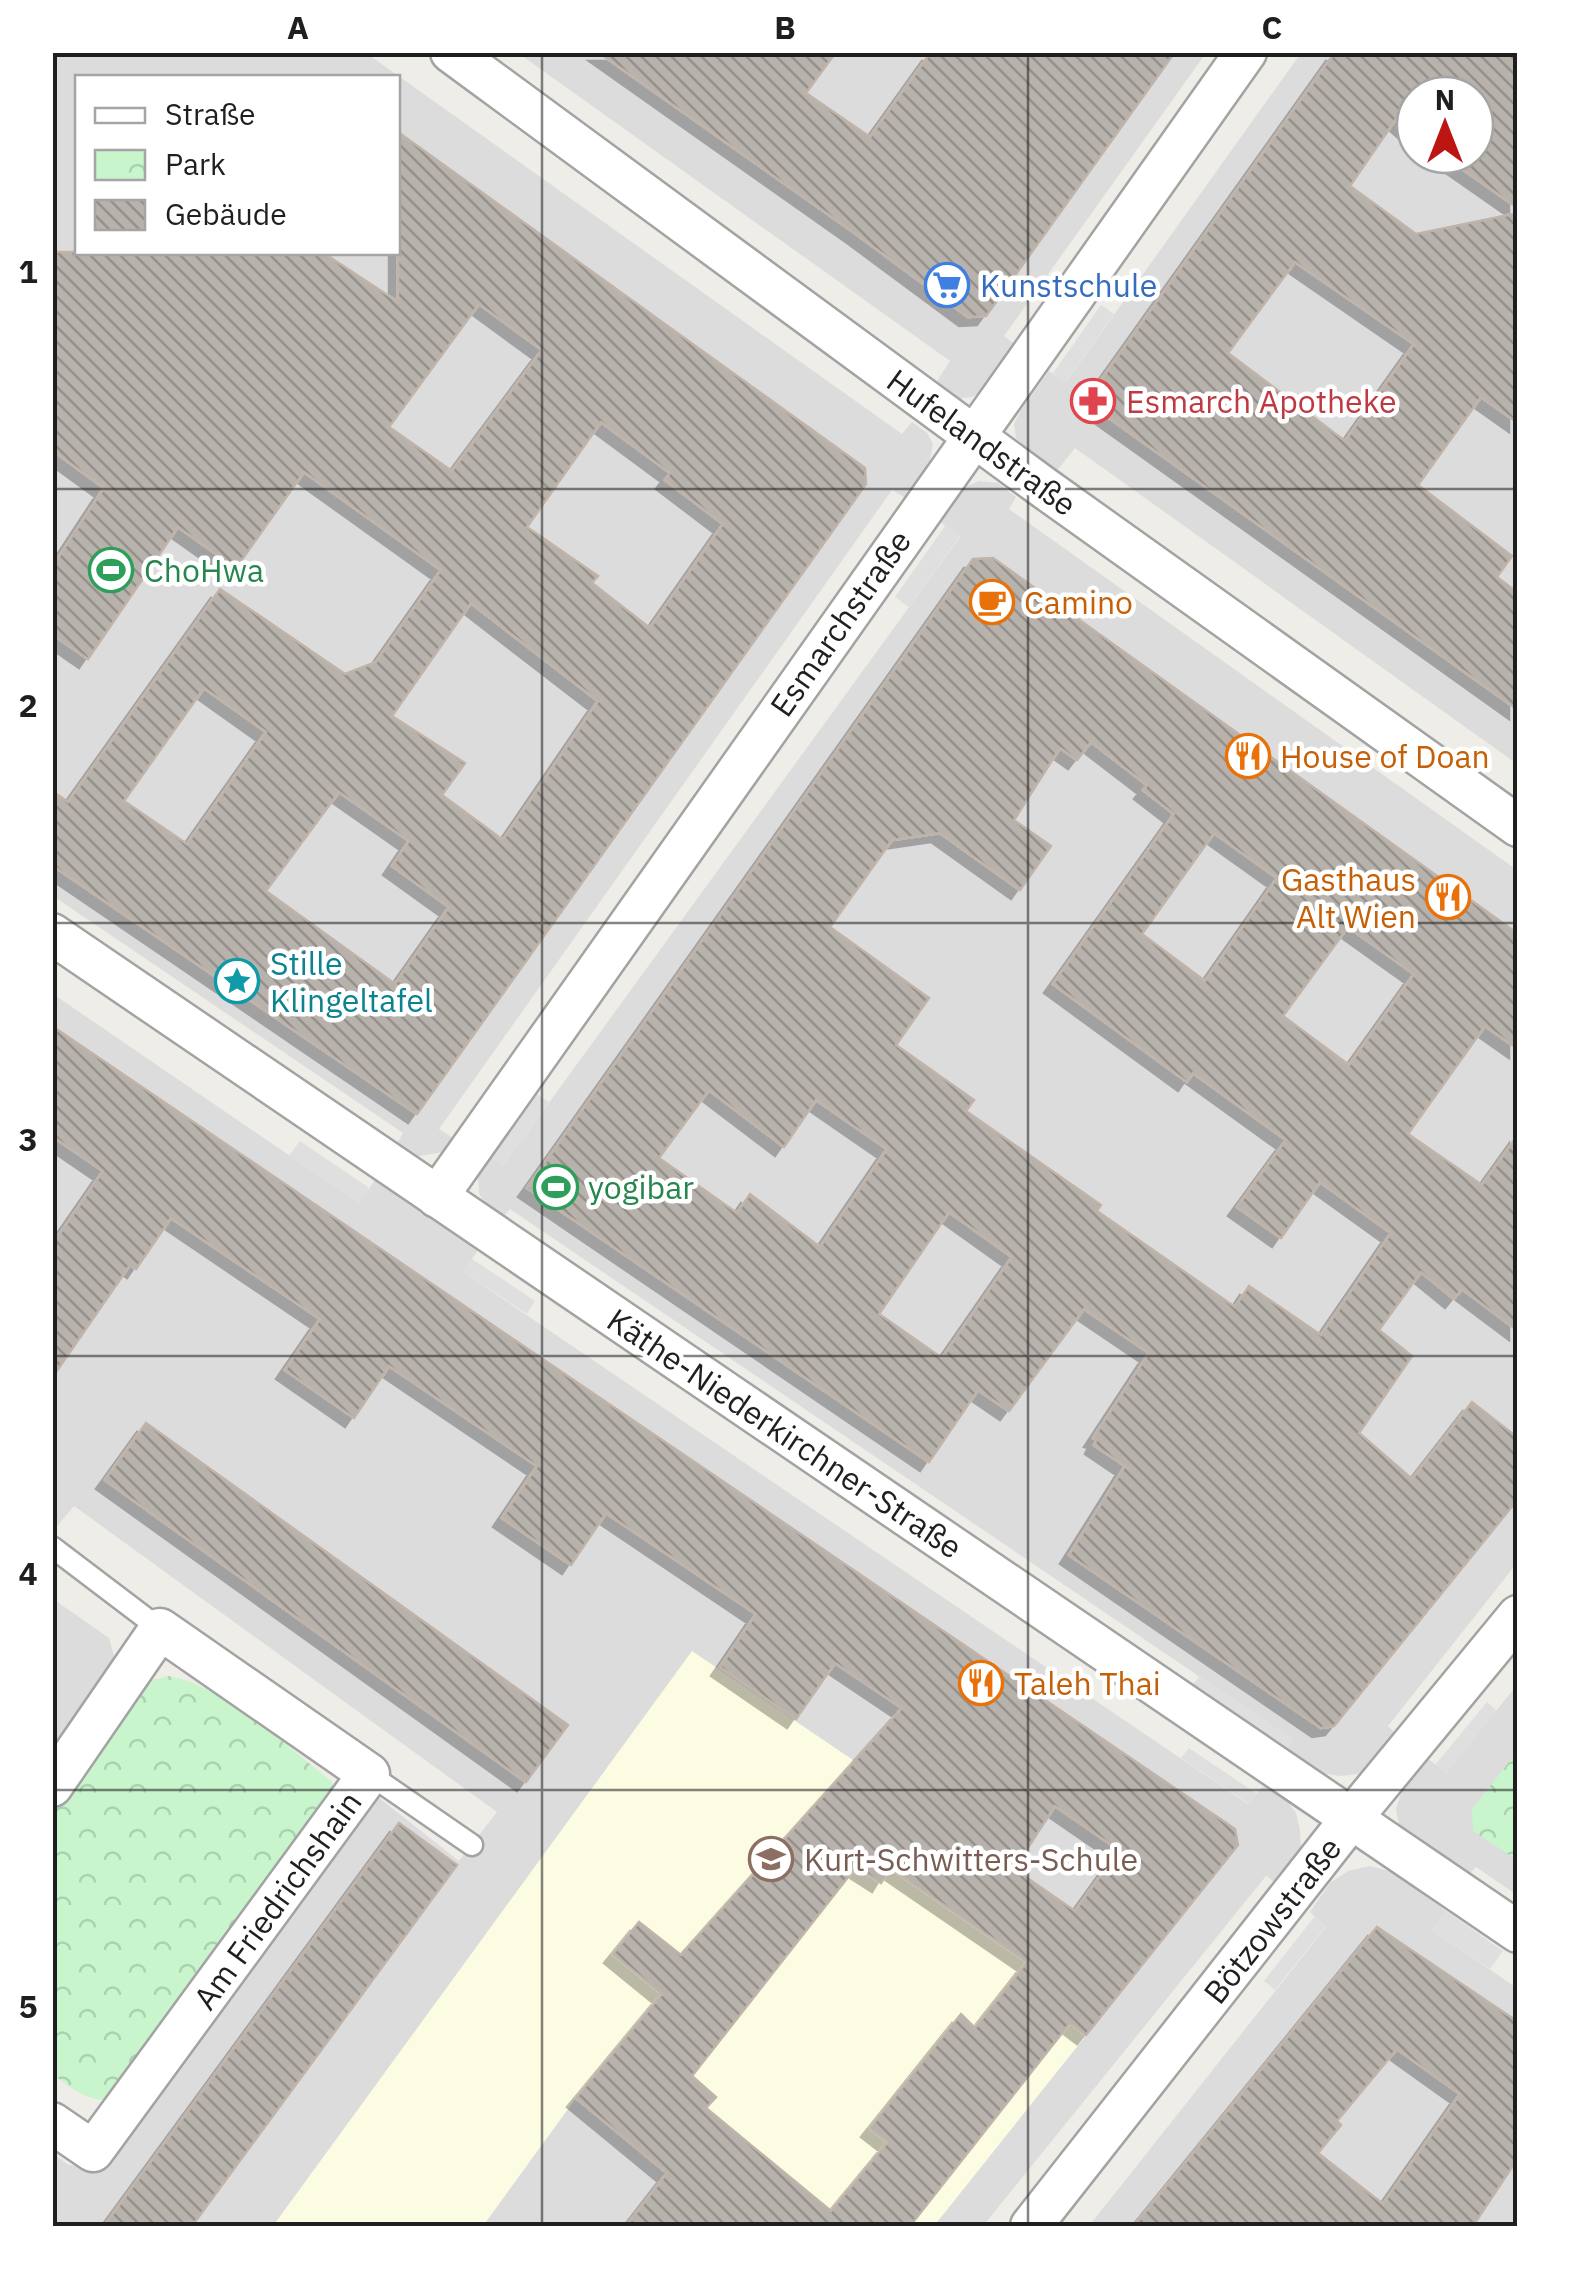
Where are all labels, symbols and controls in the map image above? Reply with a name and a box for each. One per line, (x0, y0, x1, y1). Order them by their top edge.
text: A (287, 6, 309, 48)
text: B (774, 6, 796, 48)
text: C (1262, 6, 1282, 48)
legend (75, 75, 400, 255)
north arrow (1395, 75, 1495, 175)
text: N (1435, 81, 1455, 118)
text: Straße (165, 94, 256, 133)
text: Park (165, 144, 226, 183)
text: Gebäude (165, 194, 287, 233)
text: 1 (18, 250, 38, 292)
supermarket icon: Kunstschule (924, 262, 970, 308)
place label: Kunstschule (980, 264, 1157, 306)
street label: Hufelandstraße (879, 359, 1085, 525)
pharmacy icon: Esmarch Apotheke (1070, 378, 1116, 424)
place label: Esmarch Apotheke (1126, 380, 1397, 422)
street label: Esmarchstraße (760, 521, 920, 725)
sports icon: ChoHwa (88, 547, 134, 593)
place label: ChoHwa (144, 549, 264, 591)
cafe icon: Camino (969, 579, 1015, 625)
place label: Camino (1024, 581, 1133, 623)
text: 2 (18, 684, 38, 726)
restaurant icon: House of Doan (1225, 733, 1271, 779)
place label: House of Doan (1280, 735, 1490, 777)
place label: Gasthaus Alt Wien (1281, 858, 1416, 937)
restaurant icon: Gasthaus Alt Wien (1425, 874, 1471, 920)
place label: Stille Klingeltafel (270, 942, 433, 1021)
place icon: Stille Klingeltafel (214, 958, 260, 1004)
text: 3 (18, 1118, 38, 1160)
sports icon: yogibar (533, 1164, 579, 1210)
place label: yogibar (588, 1166, 694, 1208)
street label: Käthe-Niederkirchner-Straße (599, 1298, 971, 1568)
text: 4 (18, 1552, 38, 1594)
restaurant icon: Taleh Thai (958, 1660, 1004, 1706)
place label: Taleh Thai (1014, 1662, 1161, 1704)
street label: Am Friedrichshain (184, 1782, 370, 2018)
street label: Bötzowstraße (1194, 1828, 1350, 2012)
school or university icon: Kurt-Schwitters-Schule (748, 1836, 794, 1882)
place label: Kurt-Schwitters-Schule (804, 1838, 1138, 1880)
text: 5 (18, 1985, 38, 2027)

